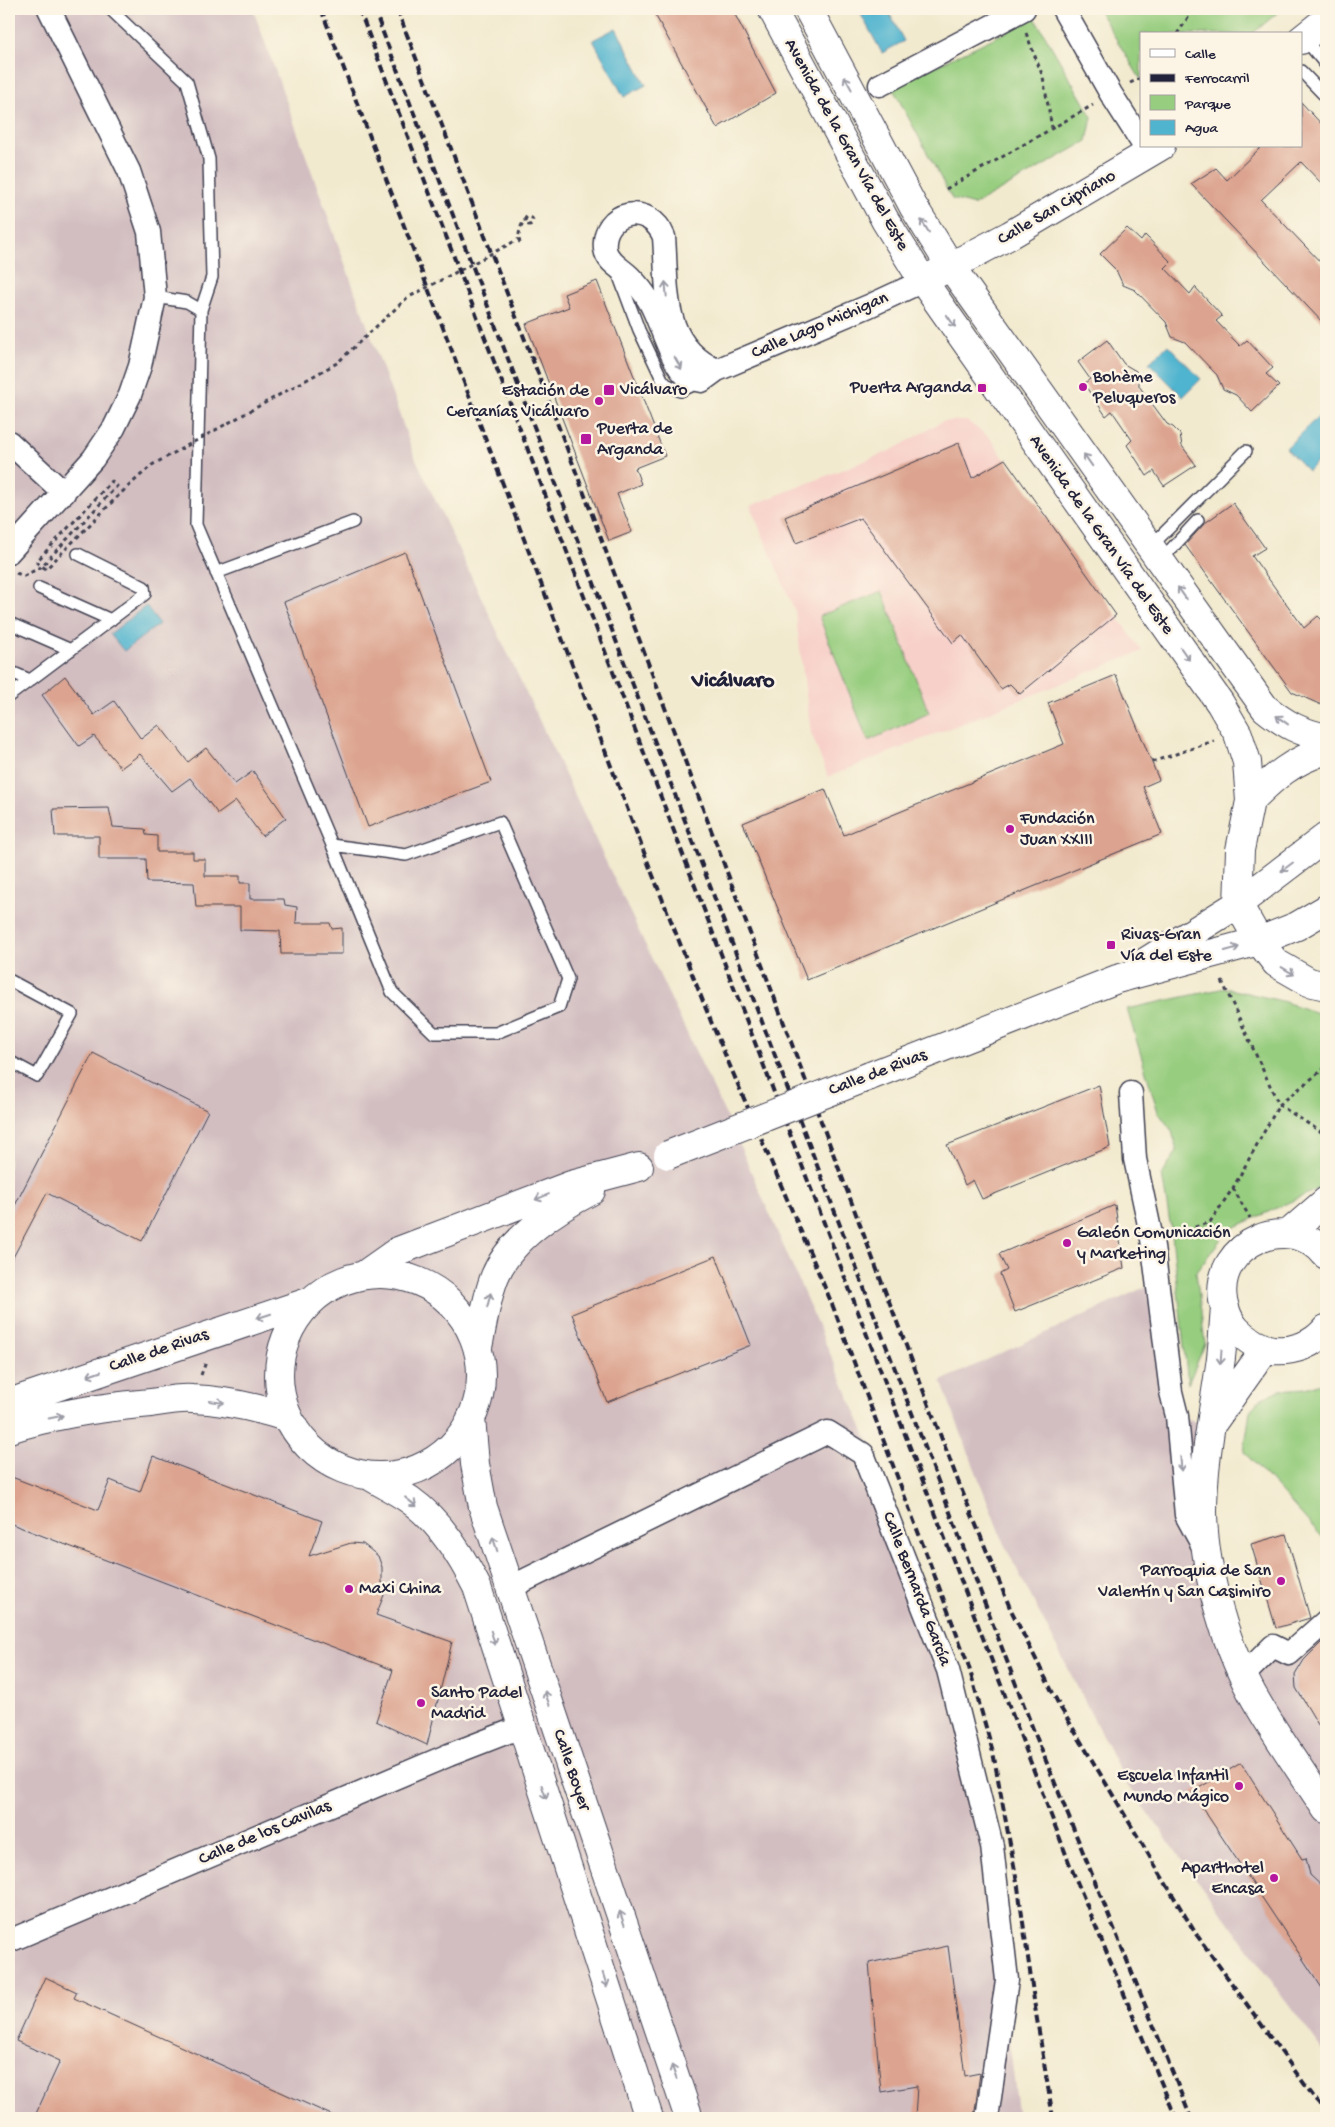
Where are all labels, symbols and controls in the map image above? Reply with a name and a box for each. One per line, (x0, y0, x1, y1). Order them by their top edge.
legend (1140, 32, 1302, 148)
street label: Avenida de la Gran Vía del Este (779, 36, 913, 255)
text: Calle (1185, 46, 1216, 64)
text: Ferrocarril (1184, 70, 1249, 88)
one-way arrow (843, 76, 852, 91)
text: Parque (1184, 96, 1231, 114)
text: Agua (1185, 120, 1218, 138)
street label: Calle San Cipriano (994, 166, 1120, 250)
one-way arrow (920, 219, 930, 233)
one-way arrow (662, 281, 671, 297)
street label: Calle Lago Michigan (748, 288, 892, 364)
one-way arrow (946, 314, 956, 328)
one-way arrow (673, 355, 683, 369)
place label: Bohème Peluqueros (1092, 367, 1177, 409)
place label: Puerta Arganda (849, 378, 973, 399)
place label: Vicálvaro (619, 380, 688, 401)
place label: Estación de Cercanías Vicálvaro (447, 381, 590, 423)
marker: Bohème Peluqueros (1077, 381, 1089, 393)
marker: Puerta Arganda (976, 382, 988, 394)
marker: Vicálvaro (602, 383, 616, 397)
marker: Estación de Cercanías Vicálvaro (593, 395, 605, 407)
place label: Puerta de Arganda (596, 419, 673, 461)
street label: Avenida de la Gran Vía del Este (1024, 431, 1178, 639)
marker: Puerta de Arganda (579, 432, 593, 446)
one-way arrow (1083, 453, 1093, 467)
one-way arrow (1177, 586, 1187, 600)
one-way arrow (1180, 647, 1190, 661)
district label: Vicálvaro (691, 669, 775, 695)
one-way arrow (1275, 715, 1289, 725)
place label: Fundación Juan XXIII (1019, 809, 1095, 851)
marker: Fundación Juan XXIII (1004, 823, 1016, 835)
one-way arrow (1281, 861, 1294, 872)
place label: Rivas-Gran Vía del Este (1120, 925, 1212, 967)
marker: Rivas-Gran Vía del Este (1105, 939, 1117, 951)
one-way arrow (1223, 944, 1239, 953)
one-way arrow (1280, 966, 1294, 976)
street label: Calle de Rivas (826, 1044, 931, 1101)
one-way arrow (535, 1193, 550, 1202)
place label: Galeón Comunicación y Marketing (1077, 1223, 1231, 1265)
marker: Galeón Comunicación y Marketing (1061, 1237, 1073, 1249)
one-way arrow (485, 1292, 495, 1308)
one-way arrow (256, 1312, 272, 1322)
street label: Calle de Rivas (107, 1324, 213, 1378)
one-way arrow (1216, 1349, 1225, 1365)
one-way arrow (86, 1370, 102, 1379)
one-way arrow (208, 1397, 224, 1407)
one-way arrow (47, 1412, 63, 1421)
one-way arrow (1177, 1456, 1186, 1472)
one-way arrow (404, 1496, 417, 1507)
street label: Calle Bernarda García (877, 1509, 955, 1670)
one-way arrow (490, 1537, 499, 1552)
place label: Parroquia de San Valentín y San Casimiro (1097, 1561, 1271, 1603)
marker: Parroquia de San Valentín y San Casimiro (1275, 1575, 1287, 1587)
place label: Maxi China (359, 1579, 442, 1600)
marker: Maxi China (343, 1583, 355, 1595)
one-way arrow (489, 1629, 499, 1645)
place label: Santo Padel Madrid (431, 1683, 523, 1725)
one-way arrow (542, 1691, 551, 1706)
marker: Santo Padel Madrid (415, 1697, 427, 1709)
street label: Calle Boyer (547, 1727, 595, 1815)
place label: Escuela Infantil Mundo Mágico (1117, 1766, 1229, 1808)
marker: Escuela Infantil Mundo Mágico (1233, 1780, 1245, 1792)
one-way arrow (540, 1784, 549, 1799)
street label: Calle de los Cavilas (196, 1795, 336, 1870)
place label: Aparthotel Encasa (1181, 1858, 1265, 1900)
marker: Aparthotel Encasa (1268, 1872, 1280, 1884)
one-way arrow (616, 1910, 626, 1926)
one-way arrow (601, 1972, 611, 1988)
one-way arrow (668, 2064, 678, 2080)

